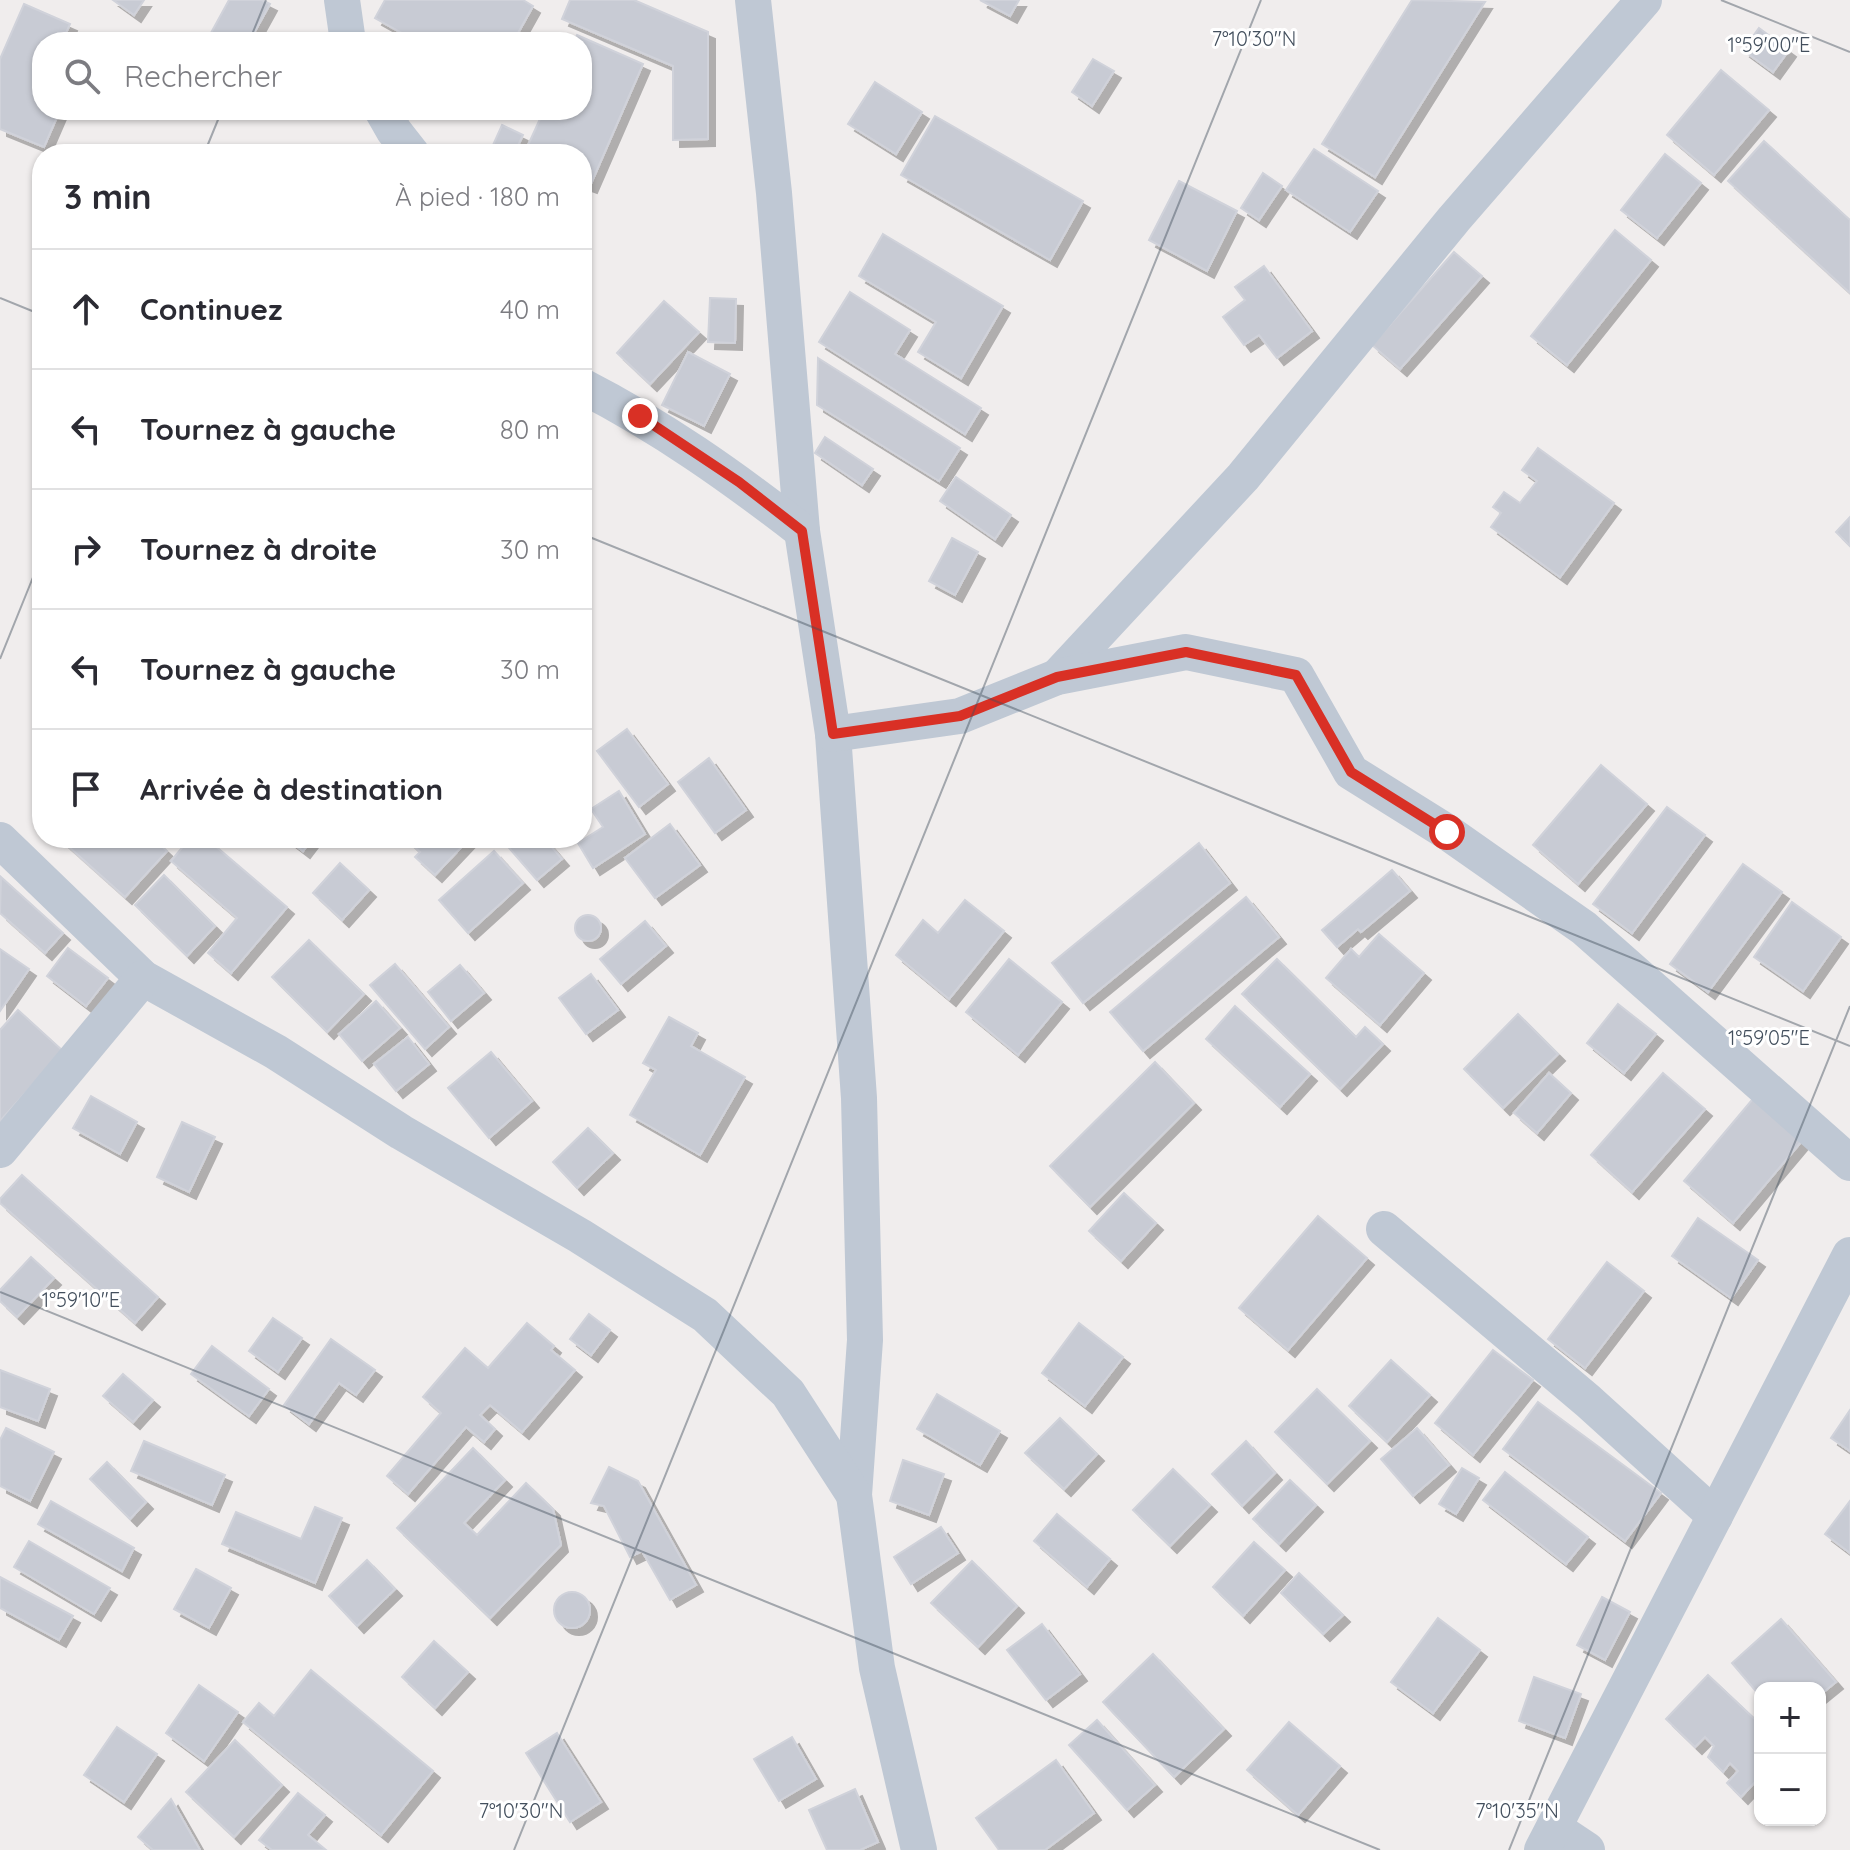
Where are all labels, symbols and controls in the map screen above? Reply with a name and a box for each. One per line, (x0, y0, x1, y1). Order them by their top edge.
text: 7°10'30"N (1212, 26, 1296, 51)
search box (32, 32, 592, 120)
text: 1°59'00"E (1728, 32, 1810, 57)
icon: search (60, 54, 104, 98)
text: Rechercher (124, 57, 282, 95)
text: 3 min (64, 175, 151, 218)
text: À pied · 180 m (395, 180, 560, 213)
icon: ahead (64, 287, 108, 331)
text: Continuez (140, 290, 282, 328)
text: 40 m (500, 293, 560, 326)
route end (622, 398, 658, 434)
icon: left (64, 407, 108, 451)
text: Tournez à gauche (140, 410, 396, 448)
text: 80 m (500, 413, 560, 446)
icon: right (64, 527, 108, 571)
text: Tournez à droite (140, 530, 377, 568)
text: 30 m (500, 533, 560, 566)
icon: left (64, 647, 108, 691)
text: Tournez à gauche (140, 650, 396, 688)
text: 30 m (500, 653, 560, 686)
icon: arrive (64, 767, 108, 811)
text: Arrivée à destination (140, 770, 443, 808)
route start (1429, 814, 1465, 850)
text: 1°59'05"E (1728, 1025, 1810, 1050)
text: 1°59'10"E (42, 1287, 120, 1312)
map controls (1754, 1682, 1826, 1826)
button: + (1754, 1682, 1826, 1754)
button: − (1754, 1754, 1826, 1826)
text: 7°10'30"N (479, 1798, 563, 1823)
text: 7°10'35"N (1475, 1798, 1559, 1823)

